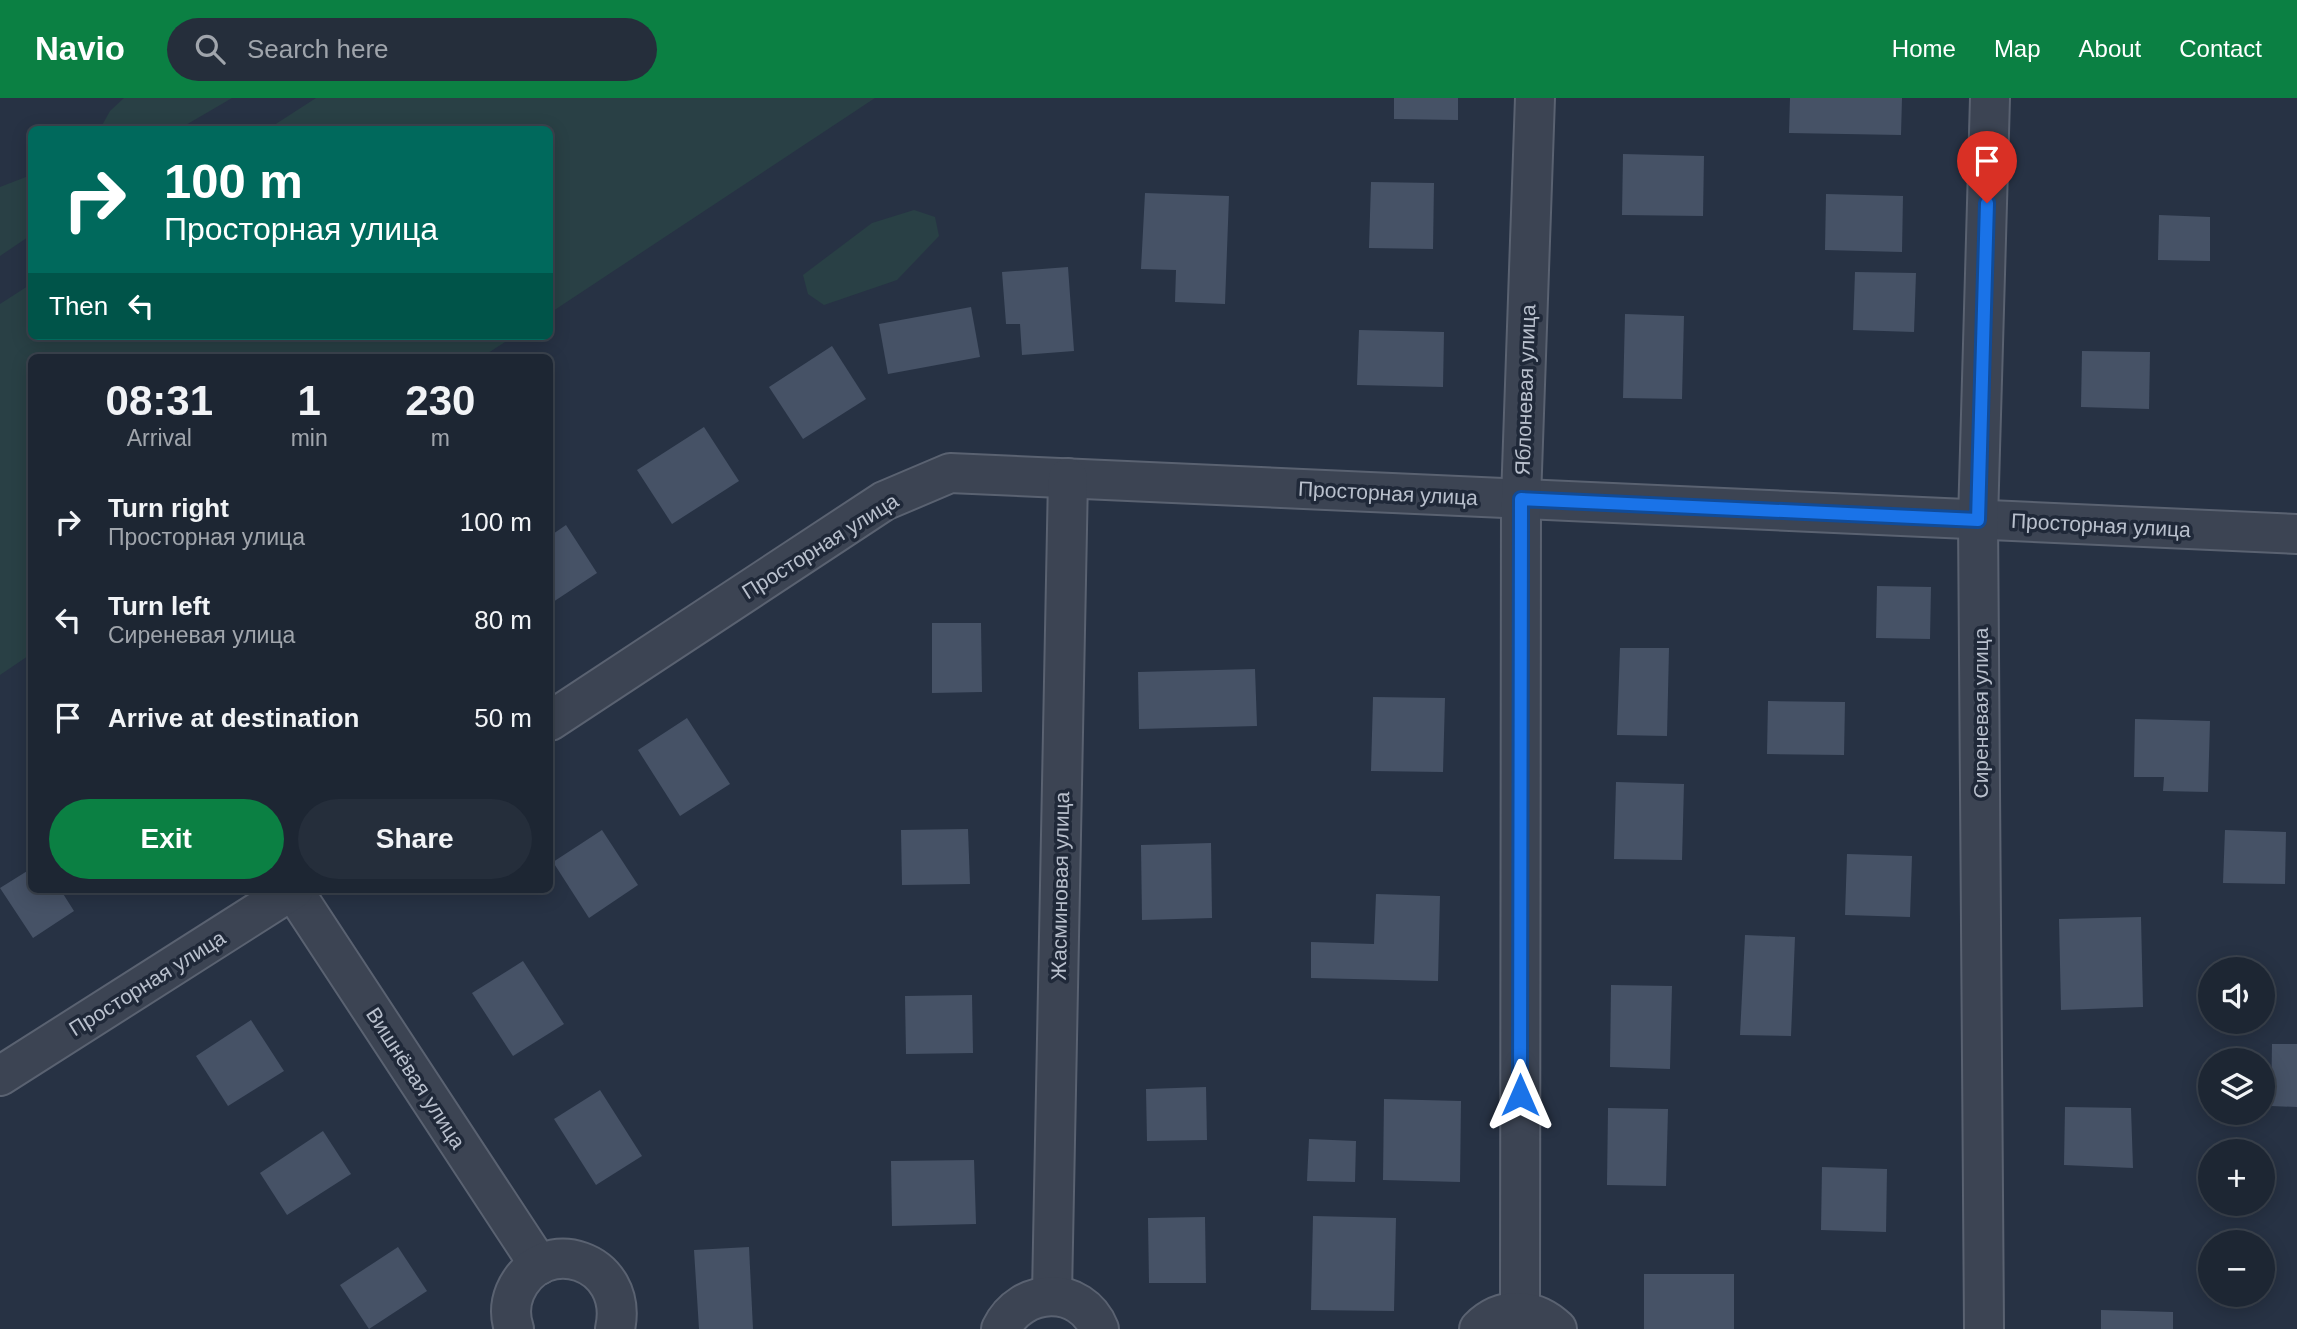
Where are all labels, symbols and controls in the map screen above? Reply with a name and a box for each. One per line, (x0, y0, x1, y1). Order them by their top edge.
search box (167, 18, 657, 81)
text: Navio (35, 30, 125, 67)
icon: search (191, 30, 229, 68)
text: Search here (247, 34, 389, 64)
text: Home (1892, 35, 1956, 62)
text: Map (1994, 35, 2041, 62)
text: About (2079, 35, 2141, 62)
text: Contact (2179, 35, 2262, 62)
pin (1957, 131, 2017, 203)
icon: arrive (1968, 142, 2006, 180)
icon: right (49, 154, 140, 245)
text: 100 m (164, 154, 303, 208)
text: Просторная улица (164, 211, 438, 247)
icon: left (122, 287, 160, 325)
text: Then (49, 291, 108, 321)
street label: Яблоневая улица (1511, 304, 1539, 476)
text: 08:31 (106, 377, 213, 424)
text: 1 (297, 377, 321, 424)
text: 230 (405, 377, 475, 424)
text: Arrival (127, 425, 192, 451)
text: min (291, 425, 328, 451)
text: m (431, 425, 450, 451)
street label: Просторная улица (1298, 477, 1479, 509)
street label: Просторная улица (738, 488, 903, 603)
text: Turn right (108, 493, 229, 523)
icon: right (49, 503, 87, 541)
text: 100 m (460, 507, 532, 537)
street label: Просторная улица (2011, 509, 2192, 541)
text: Просторная улица (108, 524, 305, 550)
text: Turn left (108, 591, 210, 621)
icon: left (49, 601, 87, 639)
text: 80 m (474, 605, 532, 635)
text: Сиреневая улица (108, 622, 295, 648)
street label: Сиреневая улица (1969, 627, 1992, 799)
icon: arrive (49, 699, 87, 737)
text: Arrive at destination (108, 703, 359, 733)
text: 50 m (474, 703, 532, 733)
street label: Жасминовая улица (1047, 791, 1073, 981)
button: Exit (49, 799, 284, 879)
button: Share (298, 799, 532, 879)
street label: Просторная улица (65, 925, 230, 1040)
map controls (2198, 957, 2275, 1307)
button: sound (2198, 957, 2275, 1034)
street label: Вишнёвая улица (362, 1003, 470, 1153)
button: layers (2198, 1048, 2275, 1125)
position arrow (1483, 1058, 1557, 1132)
button: + (2198, 1139, 2275, 1216)
button: − (2198, 1230, 2275, 1307)

